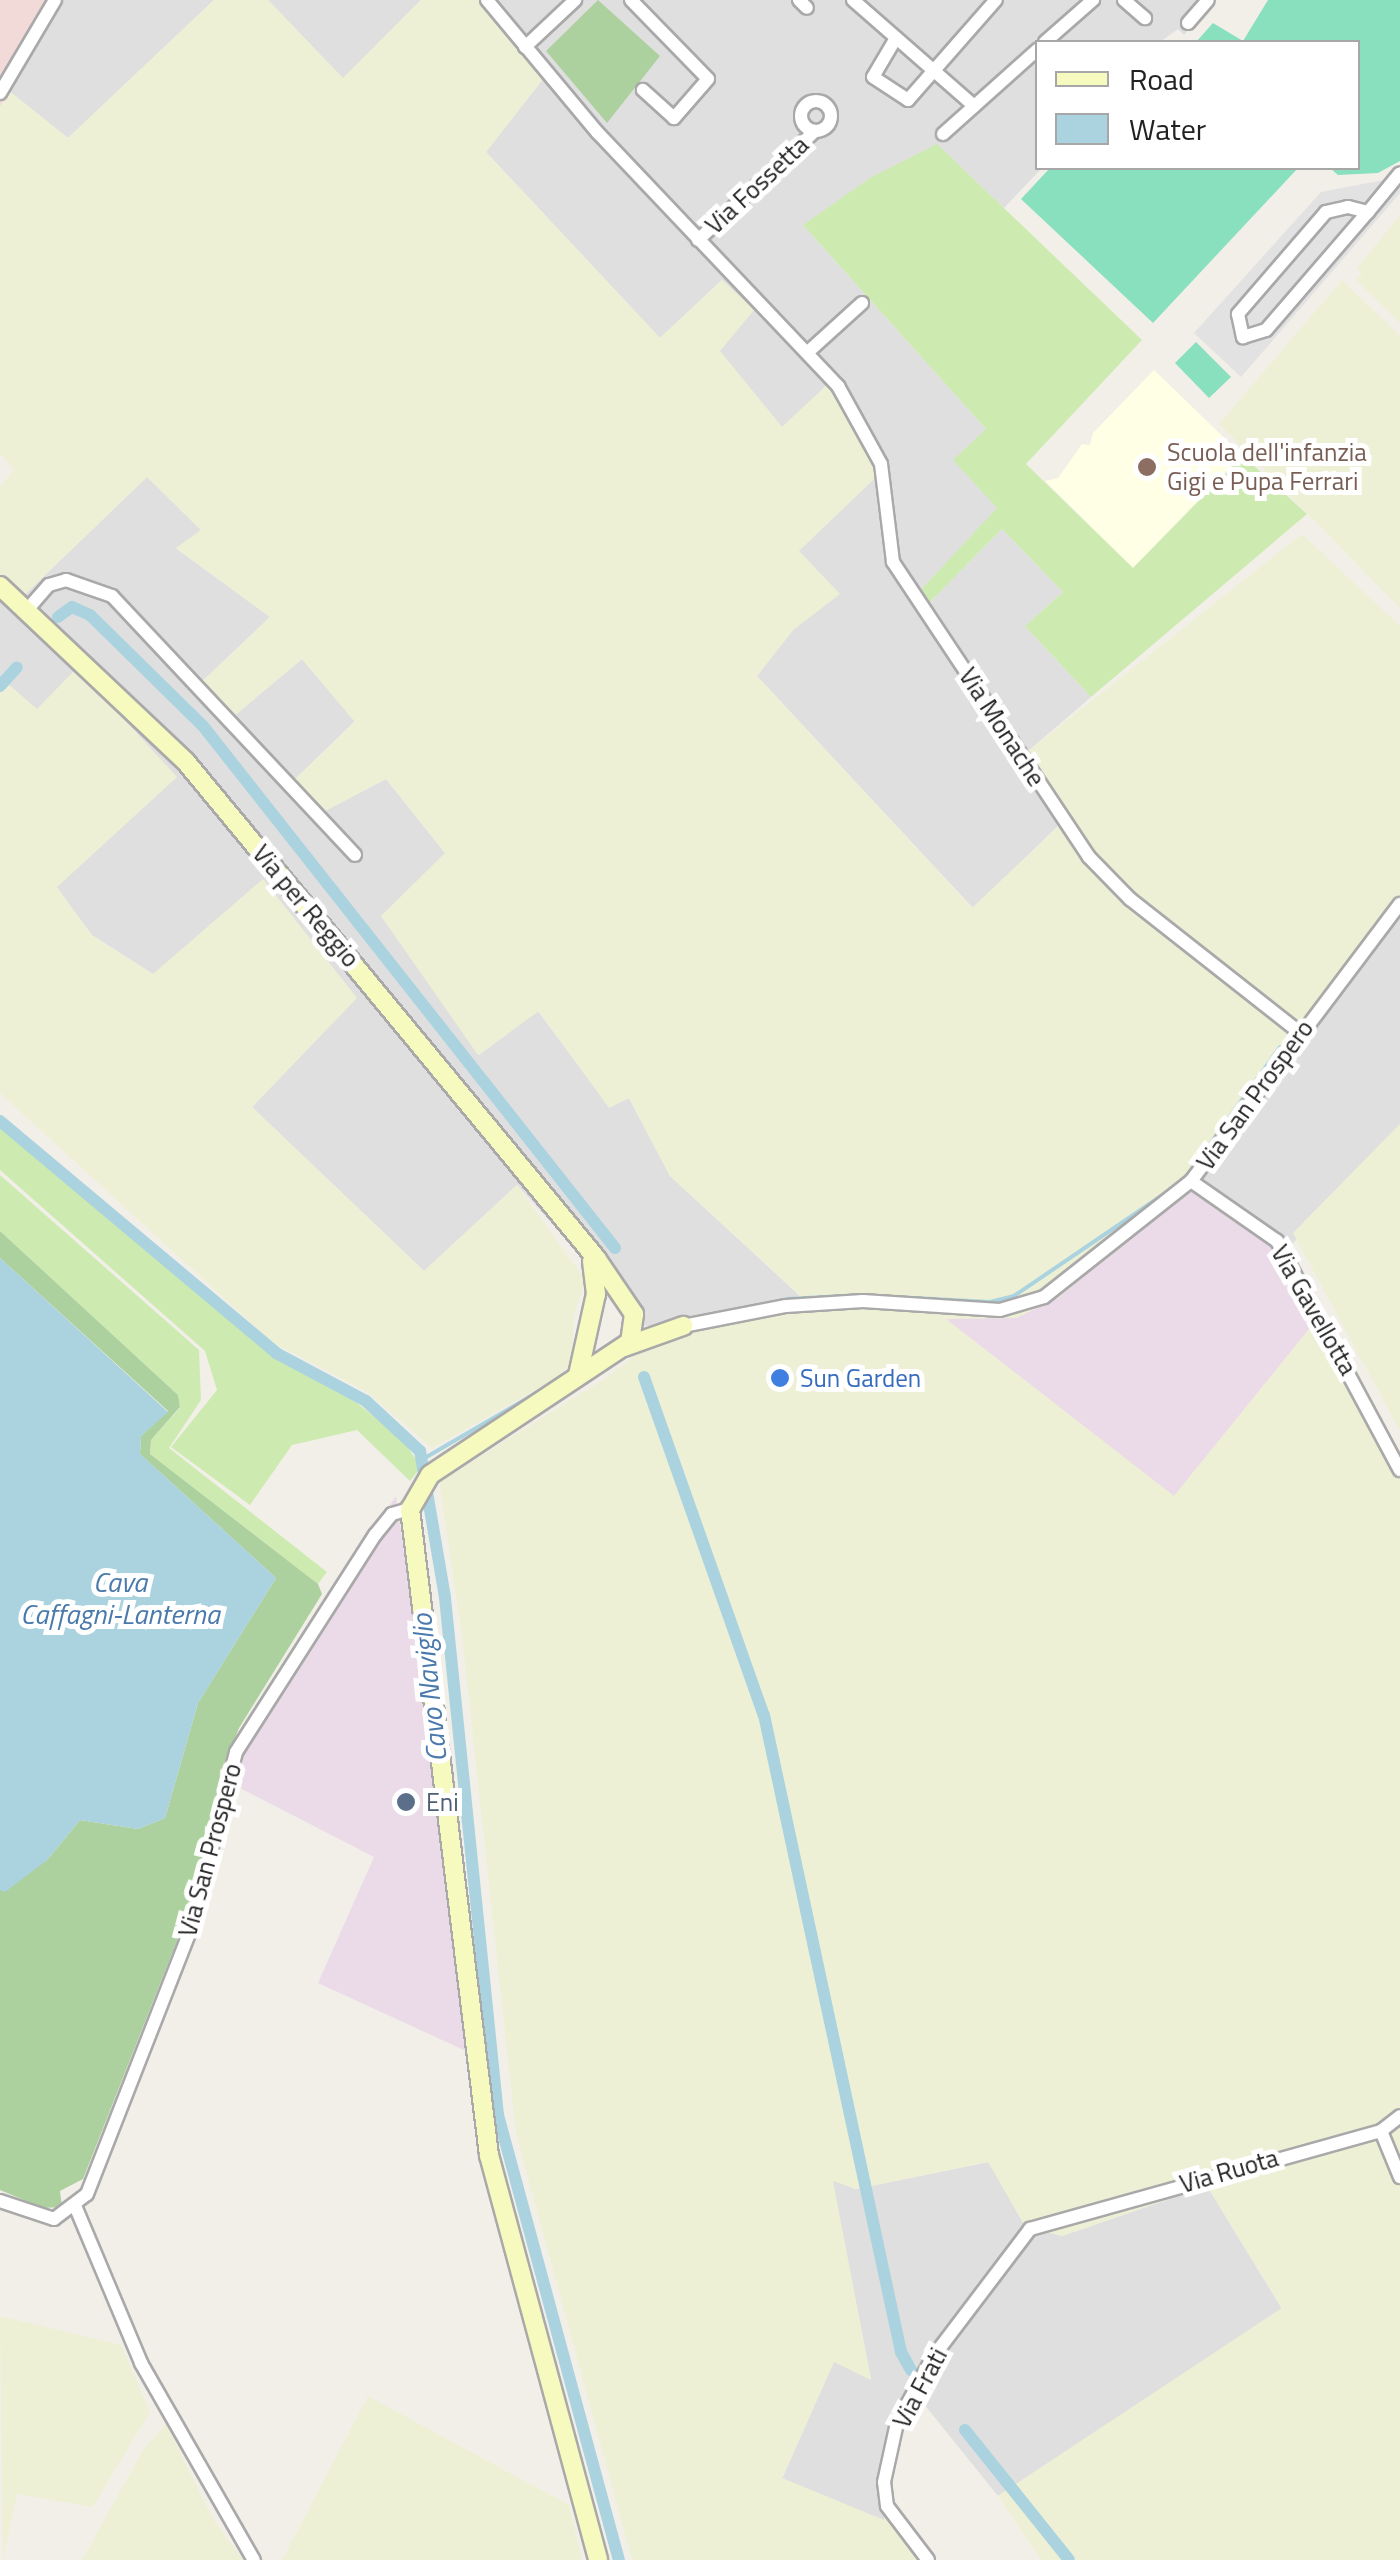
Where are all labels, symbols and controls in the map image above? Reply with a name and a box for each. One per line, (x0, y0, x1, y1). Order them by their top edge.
legend (1035, 40, 1360, 170)
text: Road (1129, 56, 1194, 102)
text: Water (1129, 106, 1206, 152)
street label: Via Fossetta (699, 130, 815, 240)
place label: Scuola dell'infanzia Gigi e Pupa Ferrari (1167, 438, 1367, 497)
marker: Scuola dell'infanzia Gigi e Pupa Ferrari (1136, 456, 1158, 478)
street label: Via Monache (953, 662, 1051, 792)
street label: Via per Reggio (246, 839, 366, 973)
street label: Via San Prospero (1190, 1014, 1320, 1176)
street label: Via Gavellotta (1265, 1240, 1363, 1380)
place label: Sun Garden (800, 1363, 921, 1393)
marker: Sun Garden (769, 1367, 791, 1389)
water label: Cava Caffagni-Lanterna (20, 1565, 220, 1631)
water label: Cavo Naviglio (405, 1612, 453, 1764)
street label: Via San Prospero (172, 1760, 248, 1940)
place label: Eni (426, 1787, 459, 1817)
marker: Eni (395, 1791, 417, 1813)
street label: Via Ruota (1176, 2143, 1282, 2199)
street label: Via Frati (887, 2343, 953, 2433)

